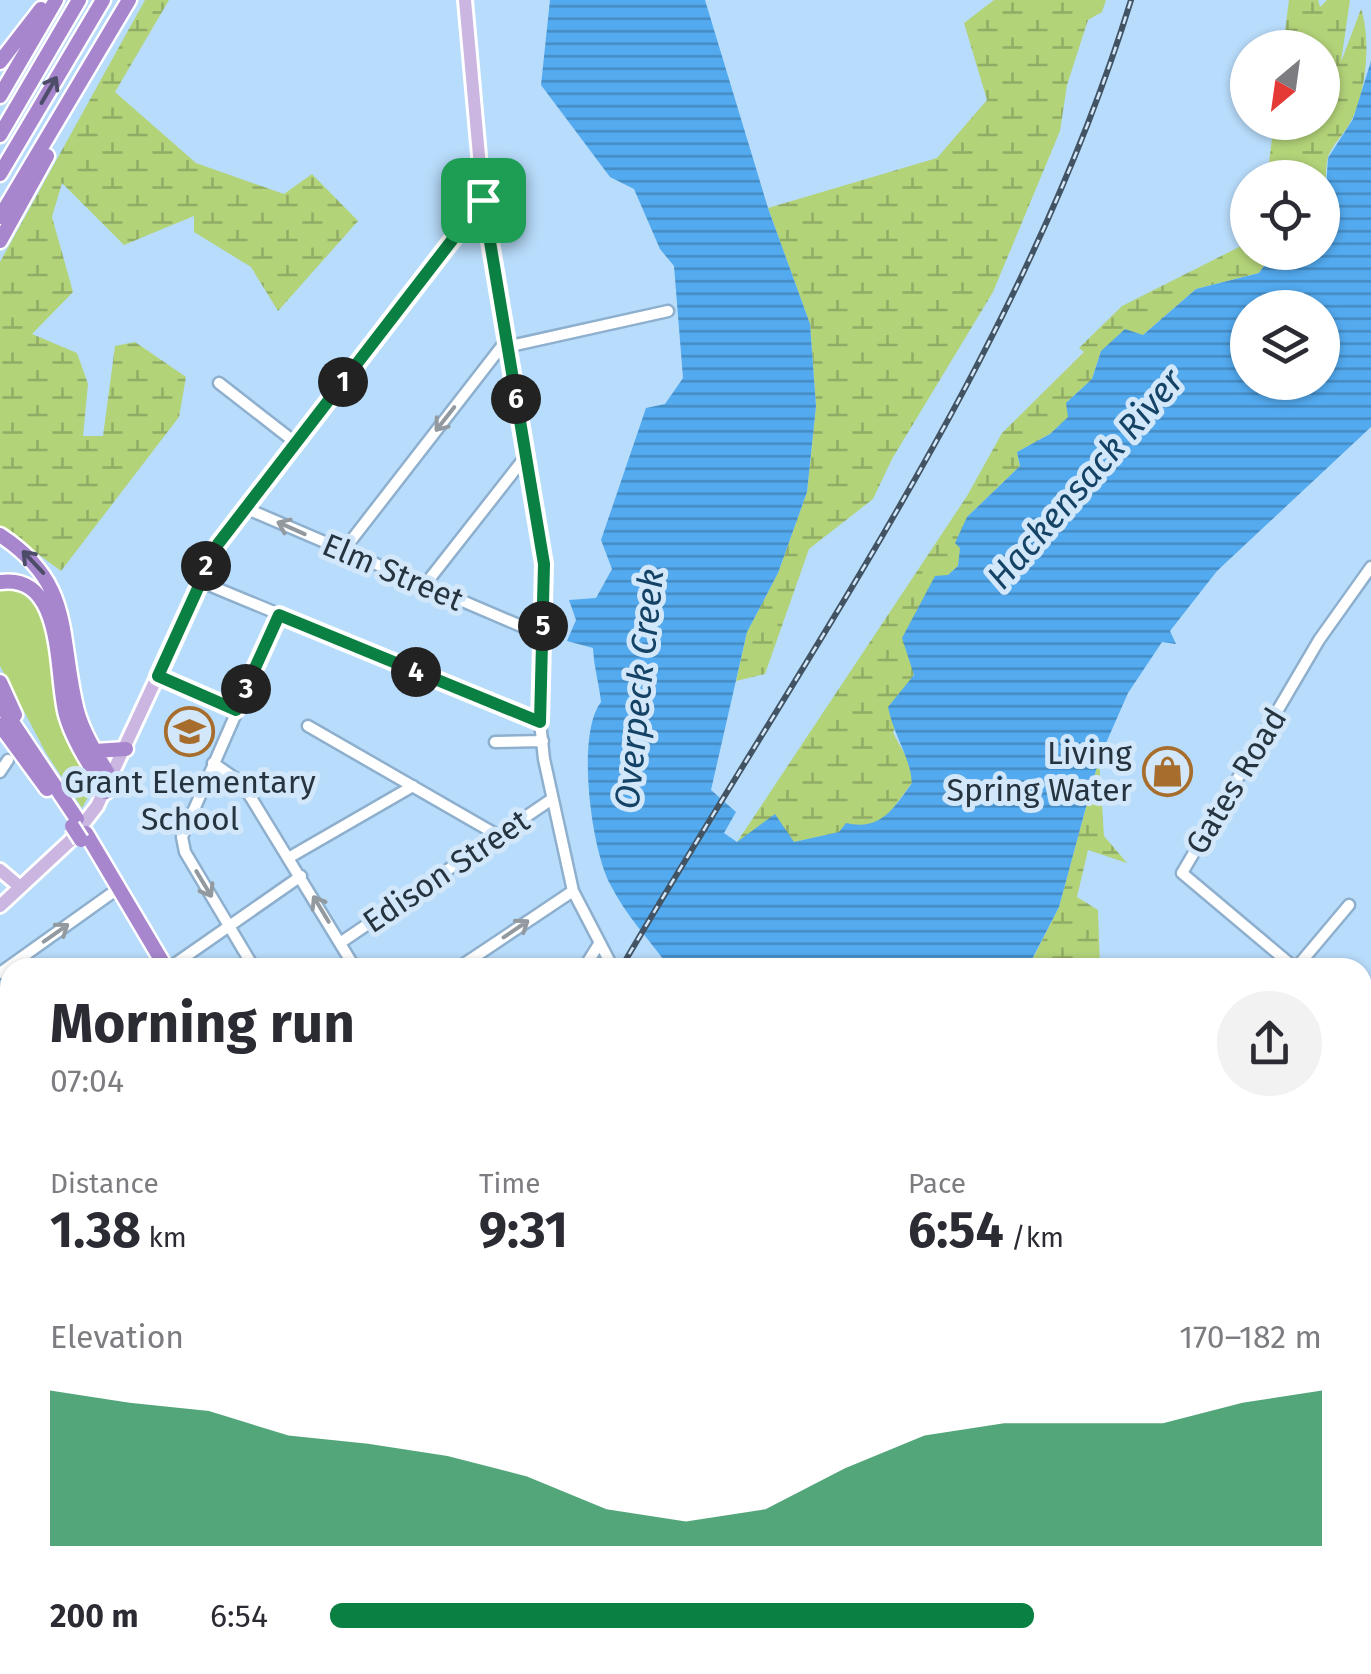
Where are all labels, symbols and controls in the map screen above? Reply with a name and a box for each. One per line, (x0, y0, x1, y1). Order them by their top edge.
north arrow (1230, 30, 1340, 140)
map controls (1230, 30, 1340, 400)
one-way arrow (39, 76, 59, 105)
pin (441, 158, 526, 243)
button: locate (1230, 160, 1340, 270)
icon: arrive (456, 173, 511, 228)
button: layers (1230, 290, 1340, 400)
pin: 1 (318, 357, 368, 407)
water label: Hackensack River (978, 359, 1193, 597)
text: 1 (337, 365, 350, 398)
pin: 6 (491, 374, 541, 424)
text: 6 (508, 382, 524, 415)
one-way arrow (435, 405, 457, 431)
one-way arrow (276, 518, 307, 536)
street label: Elm Street (317, 525, 469, 619)
pin: 2 (181, 541, 231, 591)
text: 2 (199, 549, 213, 582)
one-way arrow (22, 550, 46, 576)
water label: Overpeck Creek (605, 567, 673, 811)
pin: 5 (518, 601, 568, 651)
text: 5 (535, 609, 551, 642)
pin: 4 (391, 647, 441, 697)
text: 4 (408, 655, 424, 688)
pin: 3 (221, 664, 271, 714)
text: 3 (239, 672, 253, 705)
street label: Gates Road (1178, 701, 1294, 861)
school or university icon: Grant Elementary School (164, 706, 216, 758)
place label: Living Spring Water (947, 734, 1133, 809)
shop icon: Living Spring Water (1141, 745, 1193, 797)
place label: Grant Elementary School (64, 763, 316, 838)
street label: Edison Street (356, 801, 537, 941)
one-way arrow (194, 869, 214, 898)
one-way arrow (311, 895, 331, 924)
one-way arrow (501, 919, 529, 940)
one-way arrow (41, 923, 69, 944)
text: Morning run (50, 991, 355, 1057)
button: share (1217, 991, 1322, 1096)
text: 07:04 (50, 1062, 124, 1100)
text: Distance (50, 1167, 159, 1200)
text: Time (479, 1167, 541, 1200)
text: Pace (908, 1167, 966, 1200)
text: 1.38 (50, 1200, 141, 1260)
text: 9:31 (479, 1200, 568, 1260)
text: 6:54 (908, 1200, 1004, 1260)
text: km (141, 1221, 187, 1254)
text: /km (1004, 1221, 1064, 1254)
text: Elevation (50, 1318, 184, 1356)
text: 170–182 m (1179, 1318, 1322, 1356)
text: 200 m (50, 1597, 139, 1635)
text: 6:54 (210, 1597, 268, 1635)

